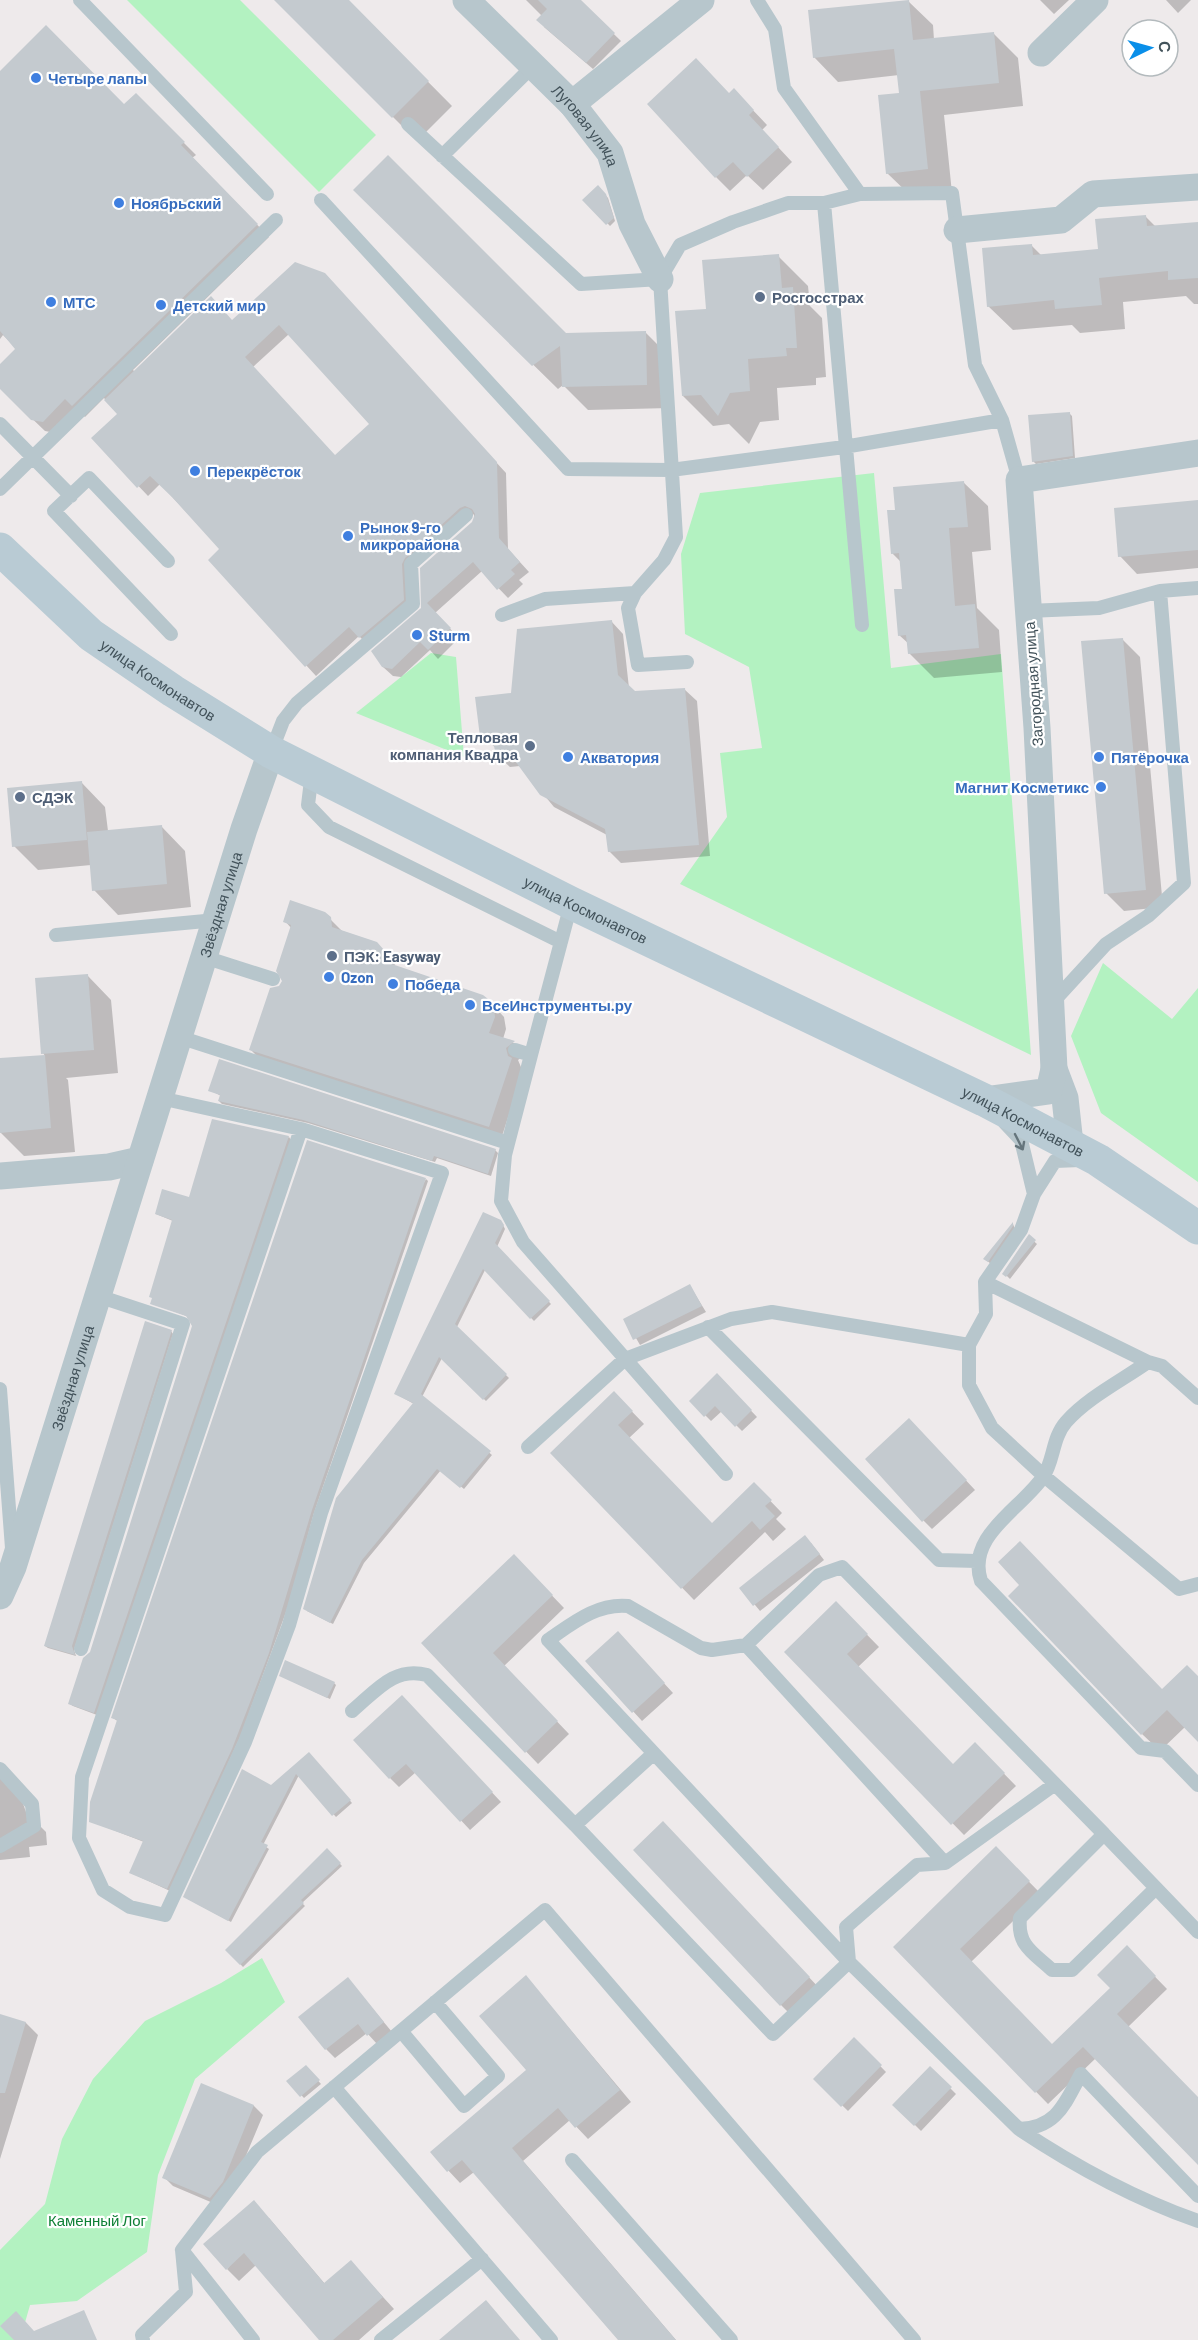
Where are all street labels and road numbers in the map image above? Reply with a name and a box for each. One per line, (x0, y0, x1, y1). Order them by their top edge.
street label: Луговая улица (548, 81, 623, 169)
street label: Загородная улица (1020, 620, 1046, 747)
street label: улица Космонавтов (97, 635, 219, 725)
street label: Звёздная улица (195, 849, 246, 960)
street label: улица Космонавтов (521, 872, 650, 947)
street label: улица Космонавтов (960, 1082, 1087, 1160)
street label: Звёздная улица (47, 1322, 97, 1433)

